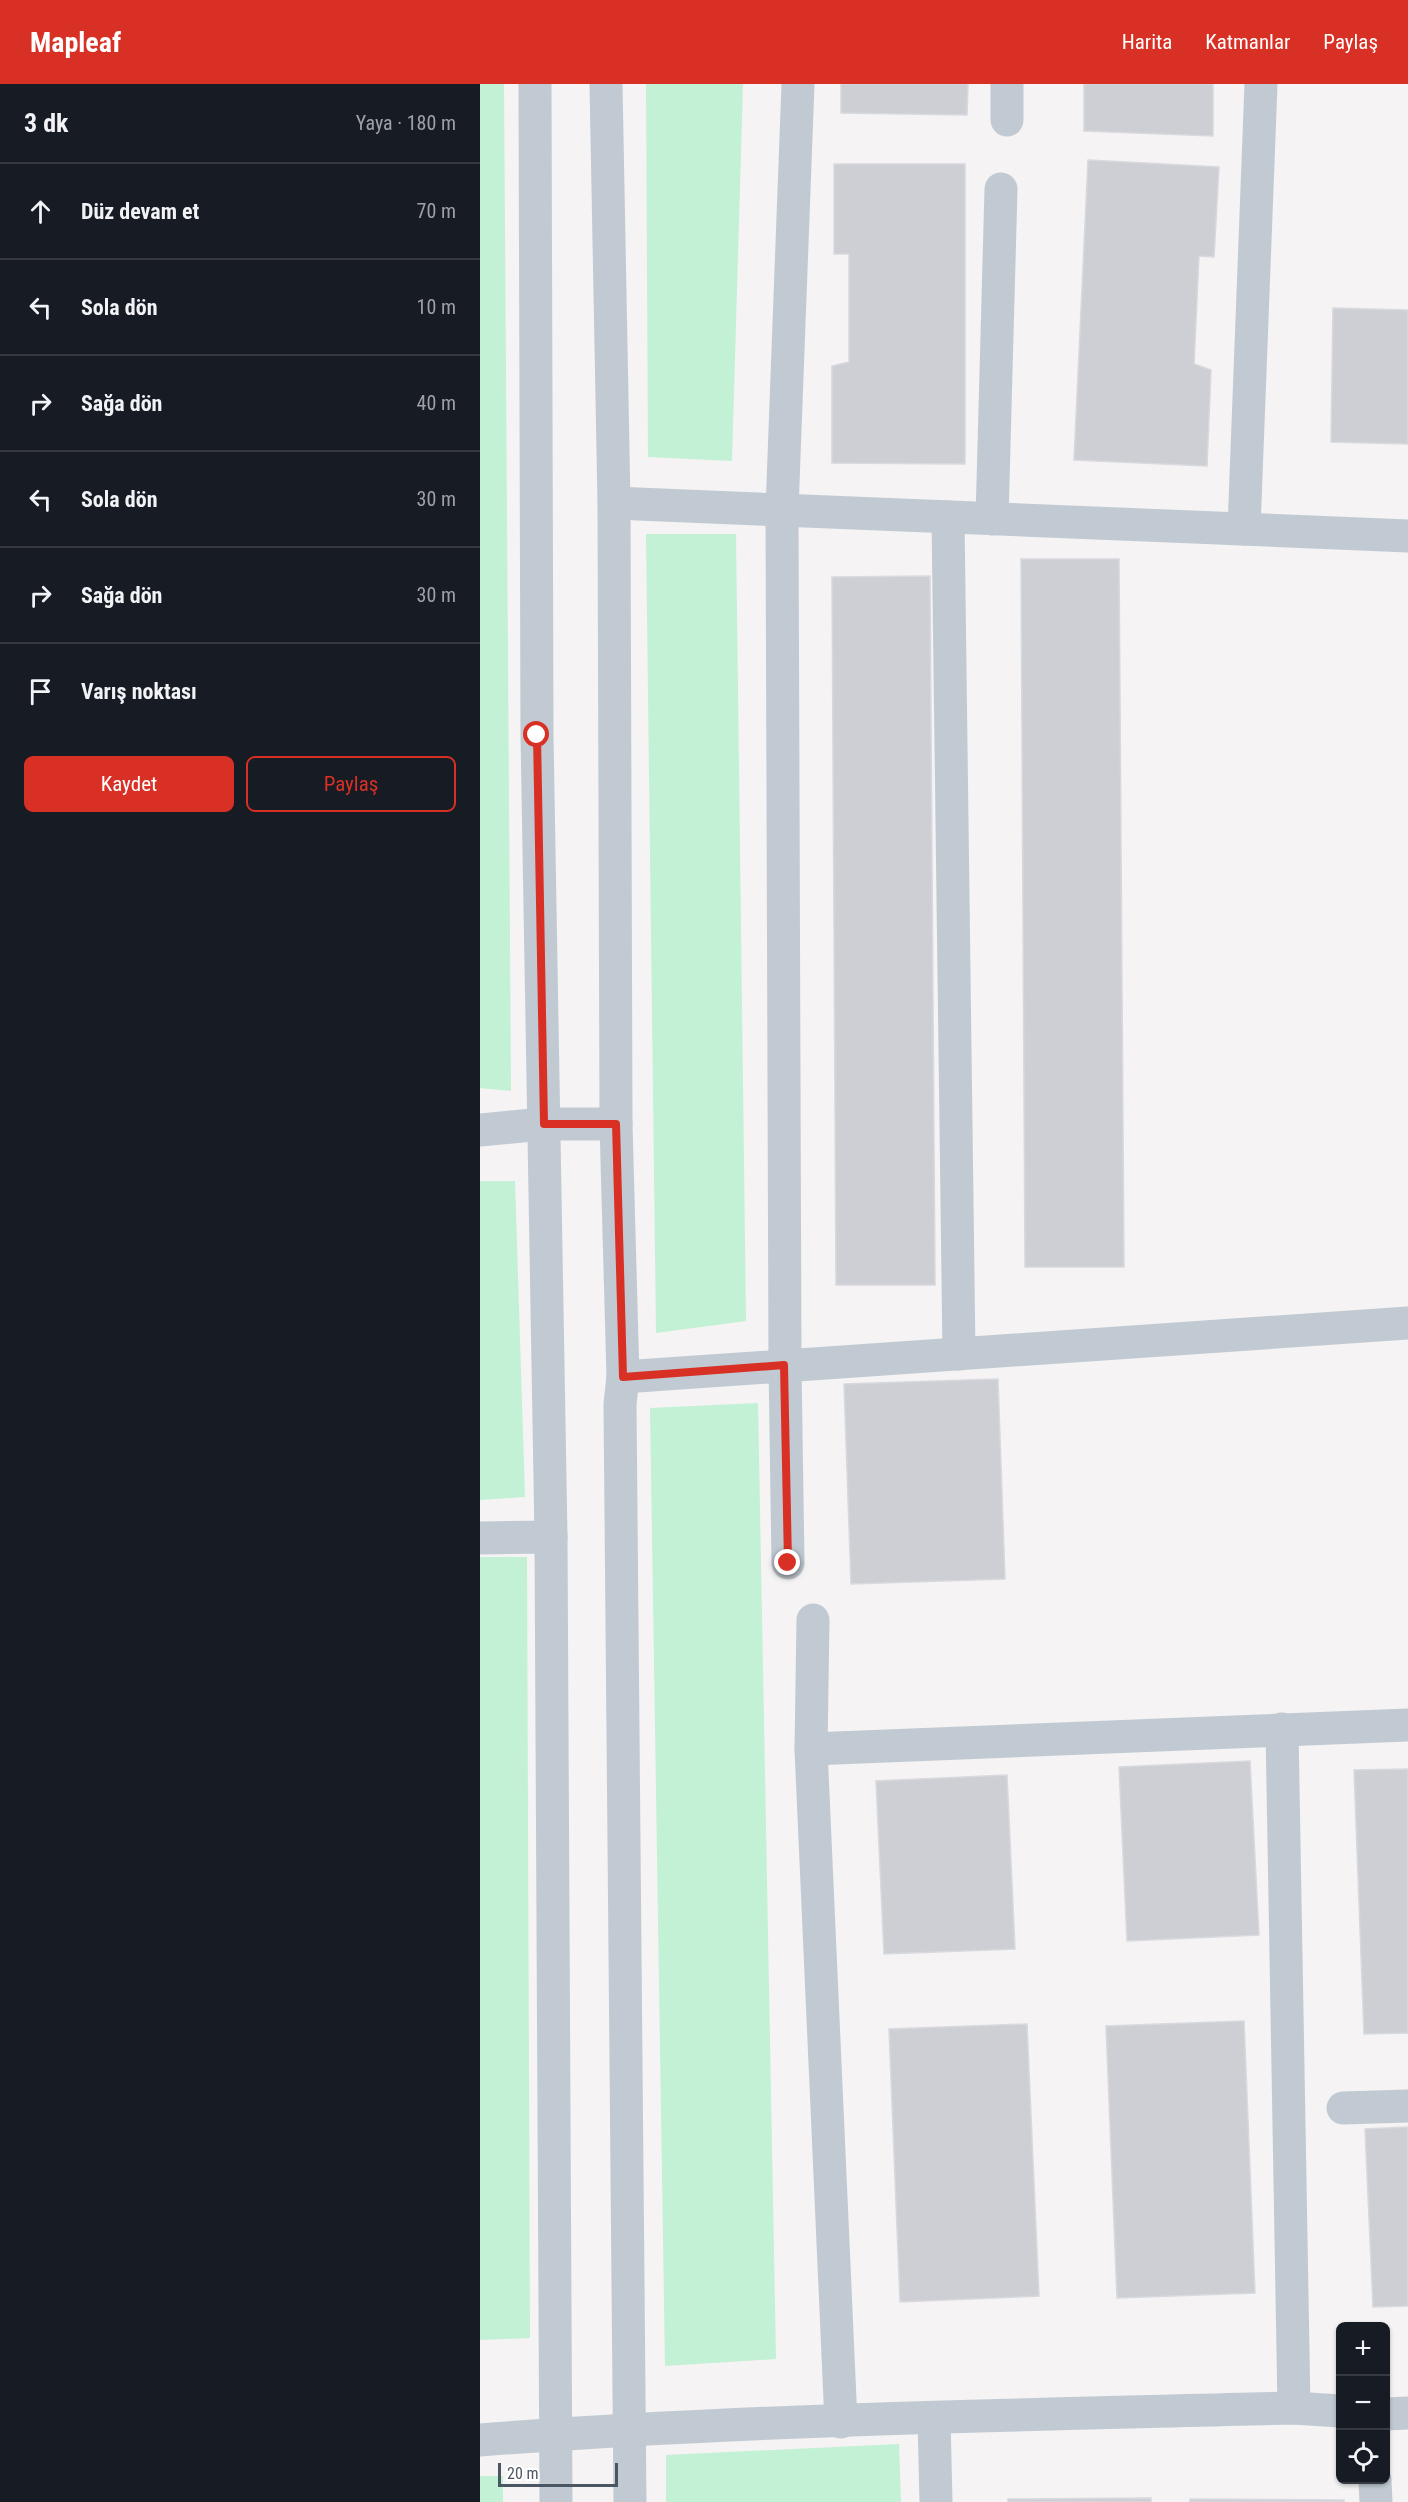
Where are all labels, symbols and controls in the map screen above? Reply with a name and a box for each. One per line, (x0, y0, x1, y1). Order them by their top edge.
text: Mapleaf (30, 26, 121, 59)
text: Harita (1122, 30, 1172, 54)
text: Katmanlar (1205, 30, 1290, 54)
text: Paylaş (1323, 30, 1378, 54)
text: 3 dk (24, 108, 68, 138)
text: Yaya · 180 m (356, 111, 456, 135)
icon: ahead (24, 195, 57, 228)
text: Düz devam et (81, 199, 199, 224)
text: 70 m (417, 199, 456, 223)
icon: left (24, 291, 57, 324)
text: Sola dön (81, 295, 157, 320)
text: 10 m (417, 295, 456, 319)
icon: right (24, 387, 57, 420)
text: Sağa dön (81, 391, 162, 416)
text: 40 m (417, 391, 456, 415)
icon: left (24, 483, 57, 516)
text: Sola dön (81, 487, 157, 512)
text: 30 m (417, 487, 456, 511)
icon: right (24, 579, 57, 612)
text: Sağa dön (81, 583, 162, 608)
text: 30 m (417, 583, 456, 607)
icon: arrive (24, 675, 57, 708)
text: Varış noktası (81, 679, 197, 704)
route start (523, 721, 549, 747)
button: Kaydet (24, 756, 234, 812)
button: Paylaş (246, 756, 456, 812)
route end (774, 1549, 800, 1575)
map controls (1336, 2322, 1390, 2484)
button: + (1336, 2322, 1390, 2376)
button: − (1336, 2376, 1390, 2430)
button: locate (1336, 2430, 1390, 2484)
scale bar (498, 2460, 618, 2488)
text: 20 m (507, 2464, 539, 2483)

